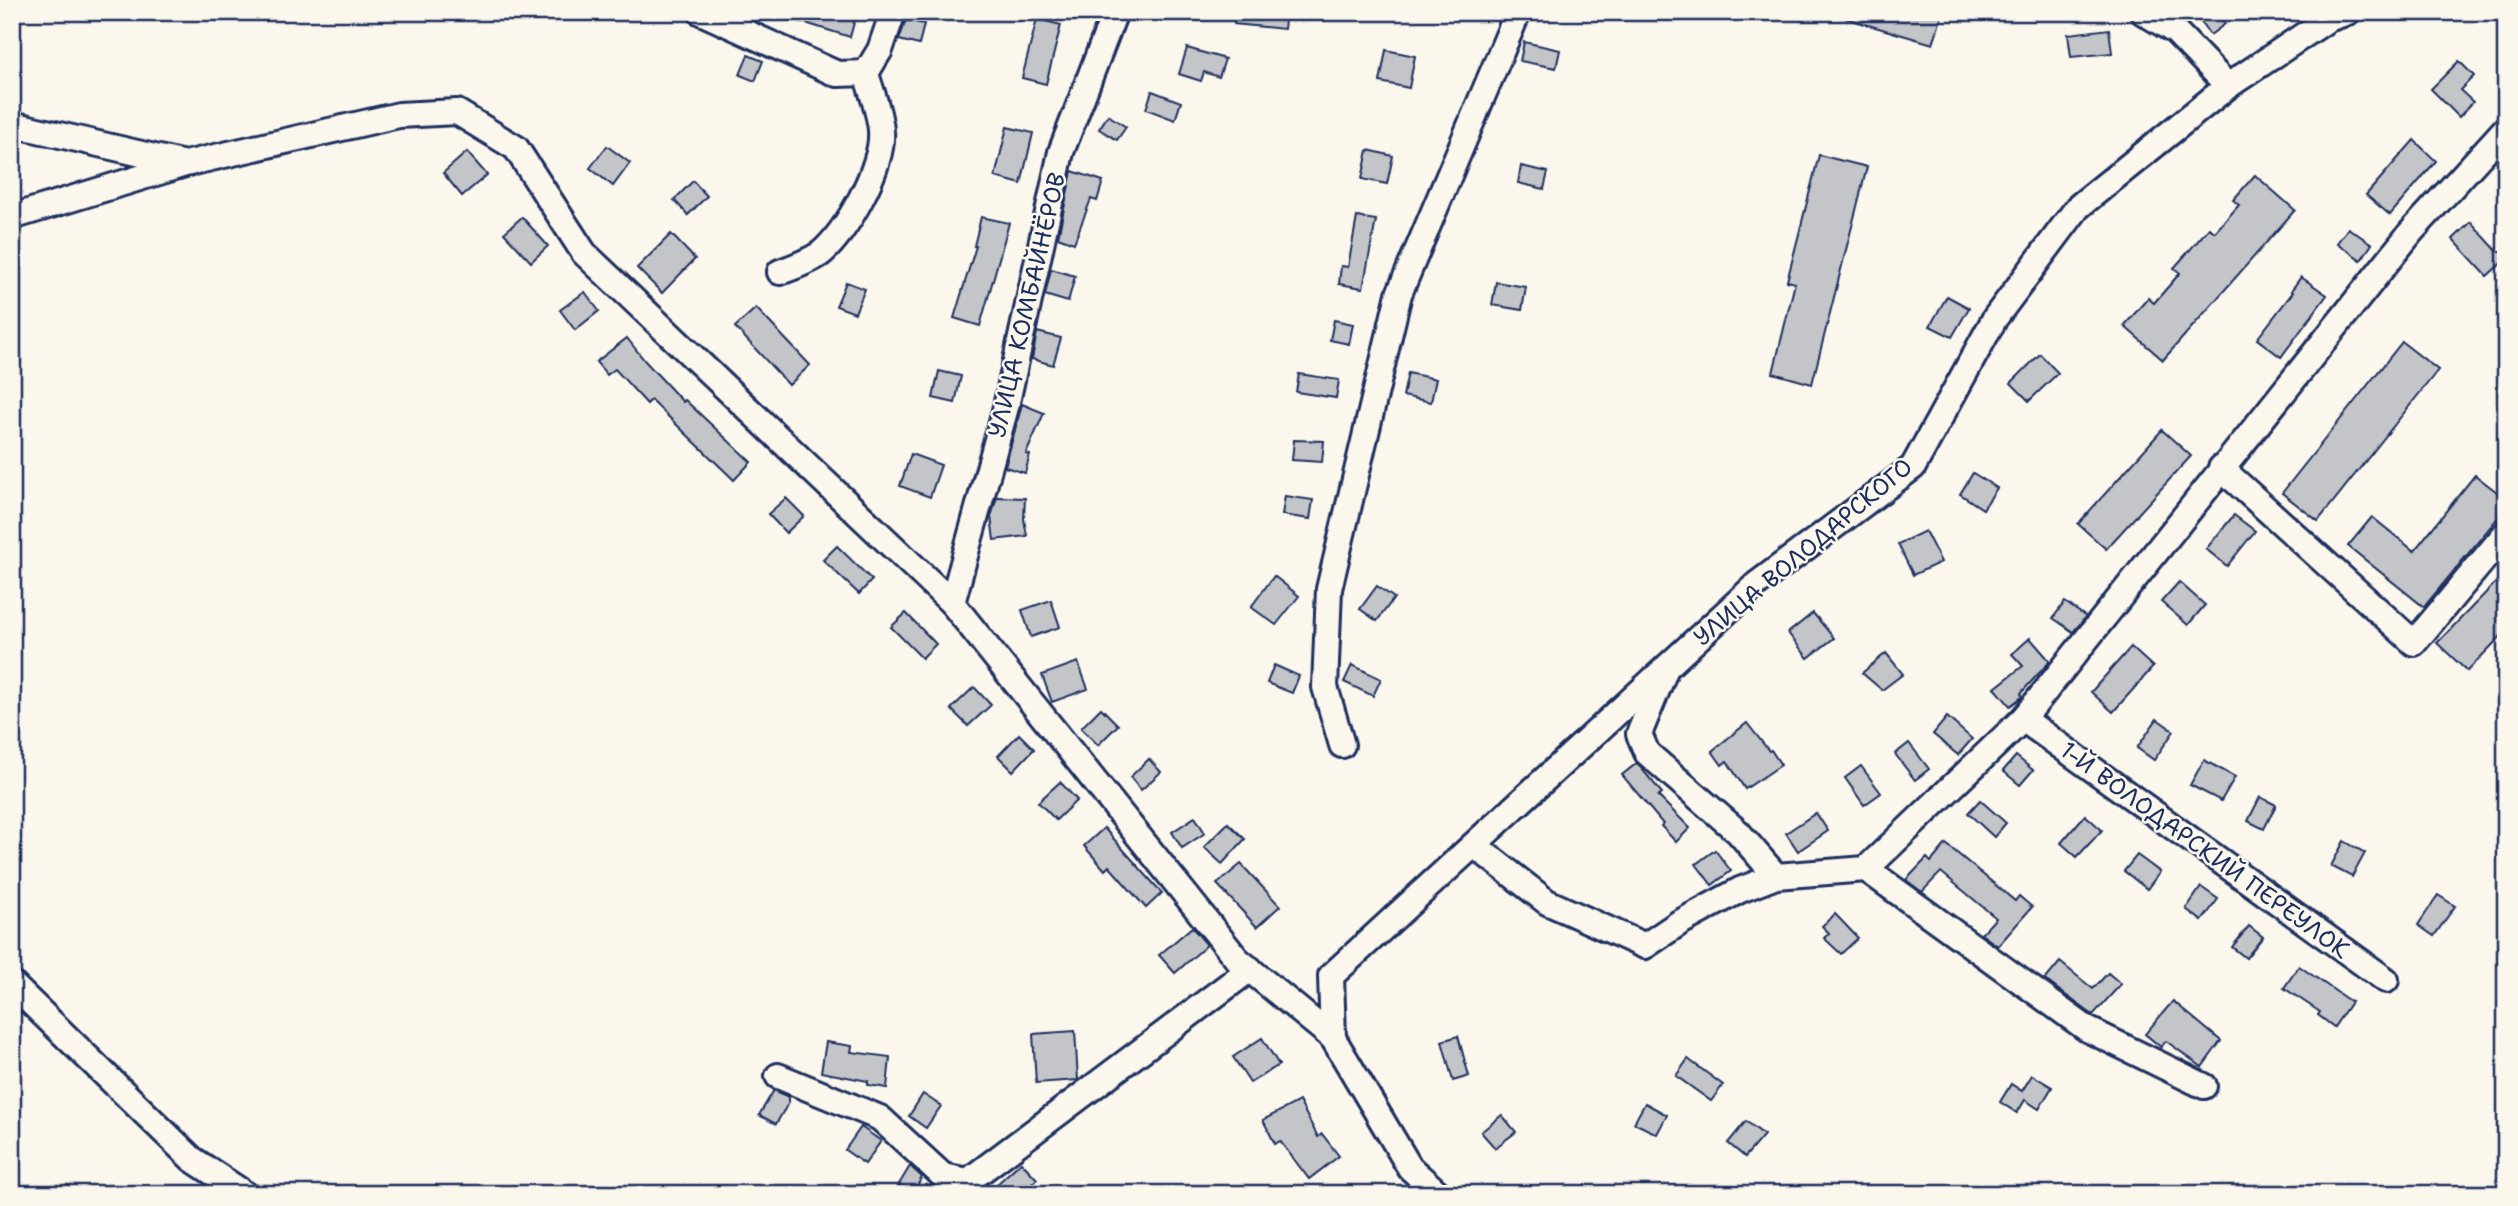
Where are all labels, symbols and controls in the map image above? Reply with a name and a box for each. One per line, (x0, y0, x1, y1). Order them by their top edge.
street label: УЛИЦА КОМБАЙНЁРОВ (981, 169, 1073, 441)
street label: УЛИЦА ВОЛОДАРСКОГО (1687, 451, 1919, 653)
street label: 1-Й ВОЛОДАРСКИЙ ПЕРЕУЛОК (2054, 734, 2357, 966)

